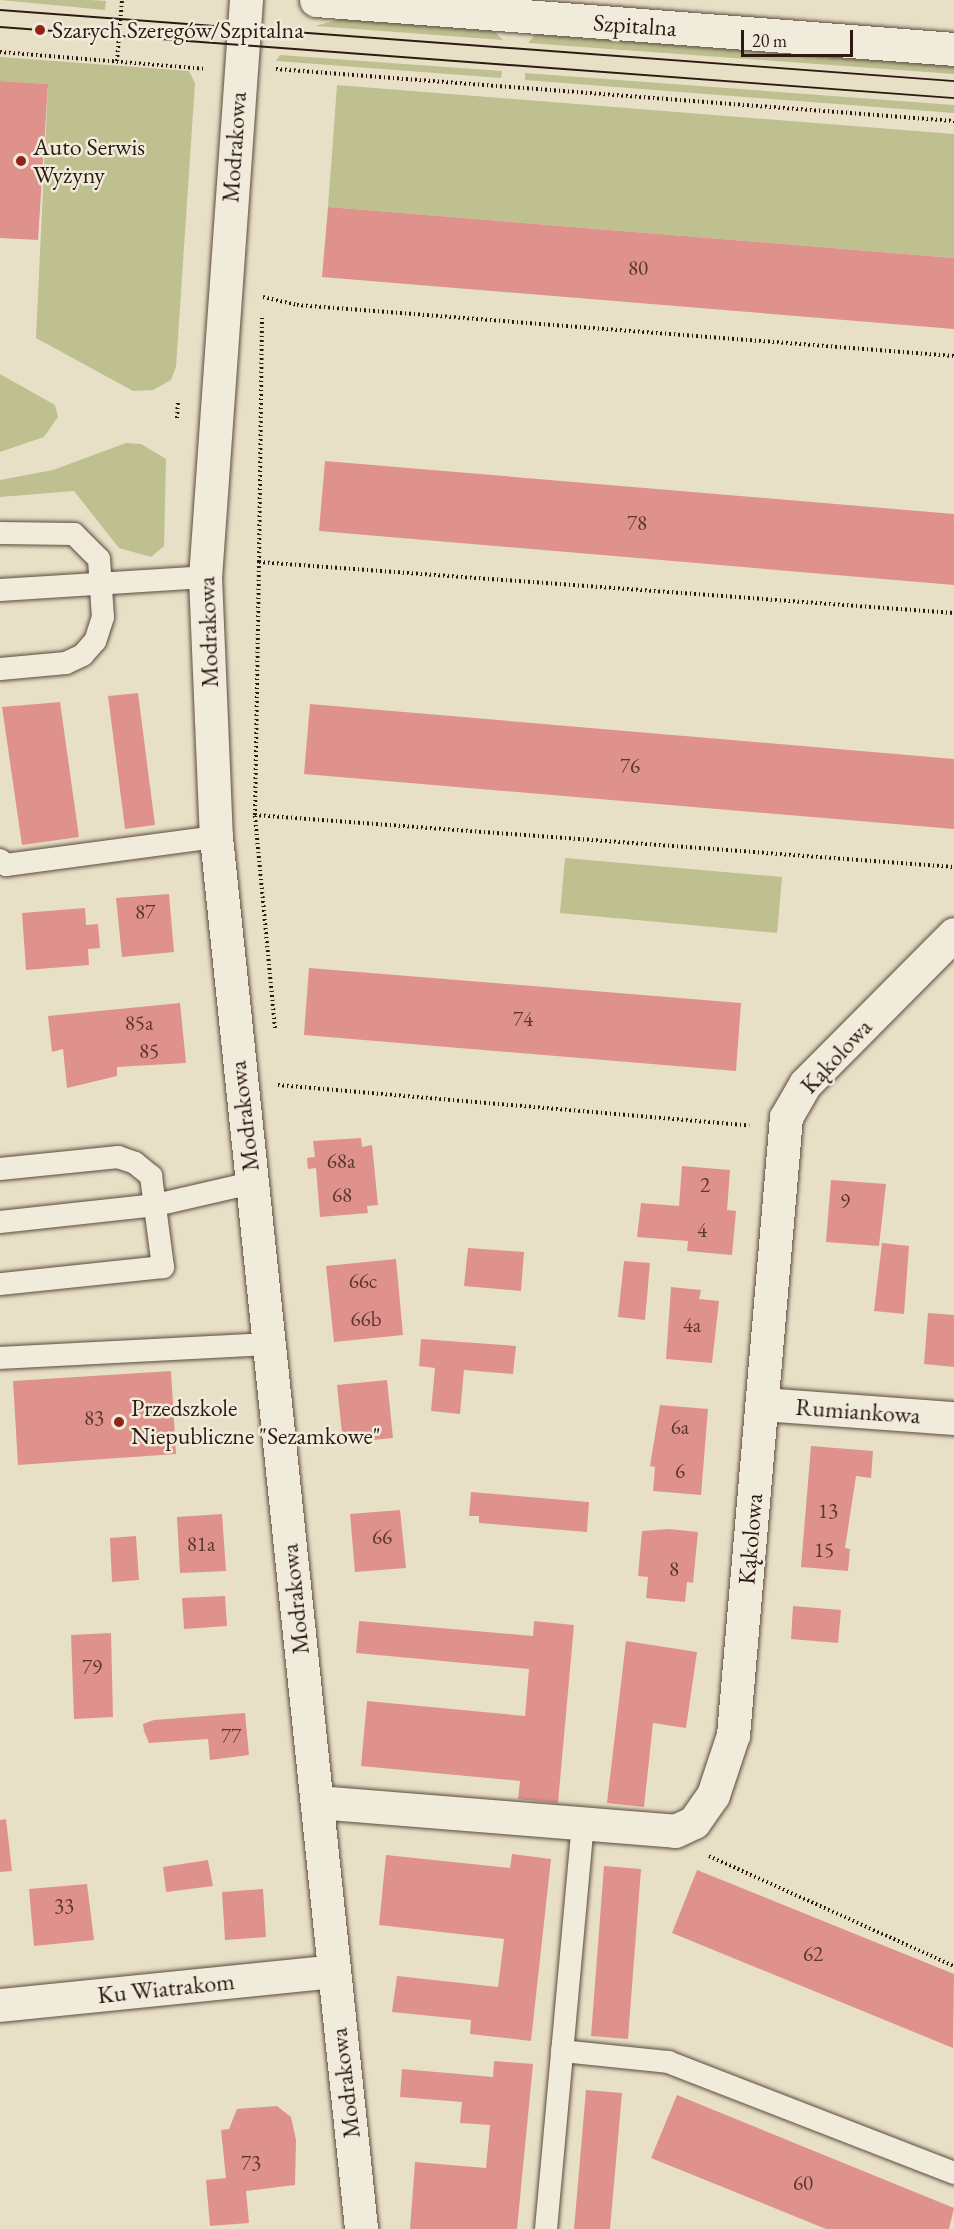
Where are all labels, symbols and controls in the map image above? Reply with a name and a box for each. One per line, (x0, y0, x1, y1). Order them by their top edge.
street label: Szpitalna (592, 8, 678, 42)
place label: Szarych Szeregów/Szpitalna (52, 16, 304, 44)
scale bar (744, 18, 856, 56)
marker: Szarych Szeregów/Szpitalna (33, 23, 47, 37)
text: 20 m (752, 29, 787, 52)
street label: Modrakowa (216, 91, 252, 203)
place label: Auto Serwis Wyżyny (33, 133, 145, 189)
marker: Auto Serwis Wyżyny (14, 154, 28, 168)
house number: 80 (628, 255, 648, 281)
house number: 78 (627, 510, 647, 536)
street label: Modrakowa (192, 576, 224, 688)
house number: 76 (620, 753, 640, 779)
house number: 87 (135, 899, 155, 925)
house number: 74 (513, 1006, 533, 1032)
house number: 85a (125, 1010, 153, 1036)
street label: Kąkolowa (794, 1013, 878, 1099)
house number: 85 (139, 1038, 159, 1064)
street label: Modrakowa (223, 1059, 265, 1173)
house number: 68a (327, 1148, 355, 1174)
house number: 2 (700, 1172, 710, 1198)
house number: 68 (332, 1182, 352, 1208)
house number: 9 (840, 1188, 850, 1214)
house number: 4 (697, 1217, 707, 1243)
house number: 66c (349, 1268, 377, 1294)
house number: 66b (351, 1306, 381, 1332)
house number: 4a (683, 1312, 701, 1338)
street label: Rumiankowa (795, 1392, 921, 1430)
place label: Przedszkole Niepubliczne "Sezamkowe" (131, 1394, 381, 1450)
house number: 83 (84, 1405, 104, 1431)
house number: 6a (671, 1414, 689, 1440)
marker: Przedszkole Niepubliczne "Sezamkowe" (112, 1415, 126, 1429)
house number: 6 (675, 1458, 685, 1484)
street label: Kąkolowa (732, 1492, 768, 1586)
house number: 13 (818, 1498, 838, 1524)
house number: 66 (372, 1524, 392, 1550)
house number: 81a (187, 1531, 215, 1557)
house number: 15 (814, 1537, 834, 1563)
street label: Modrakowa (275, 1542, 315, 1656)
house number: 8 (669, 1556, 679, 1582)
house number: 79 (82, 1654, 102, 1680)
house number: 77 (221, 1723, 241, 1749)
house number: 33 (54, 1893, 74, 1919)
house number: 62 (803, 1941, 823, 1967)
street label: Ku Wiatrakom (96, 1966, 236, 2010)
street label: Modrakowa (324, 2026, 366, 2140)
house number: 73 (241, 2150, 261, 2176)
house number: 60 (793, 2170, 813, 2196)

